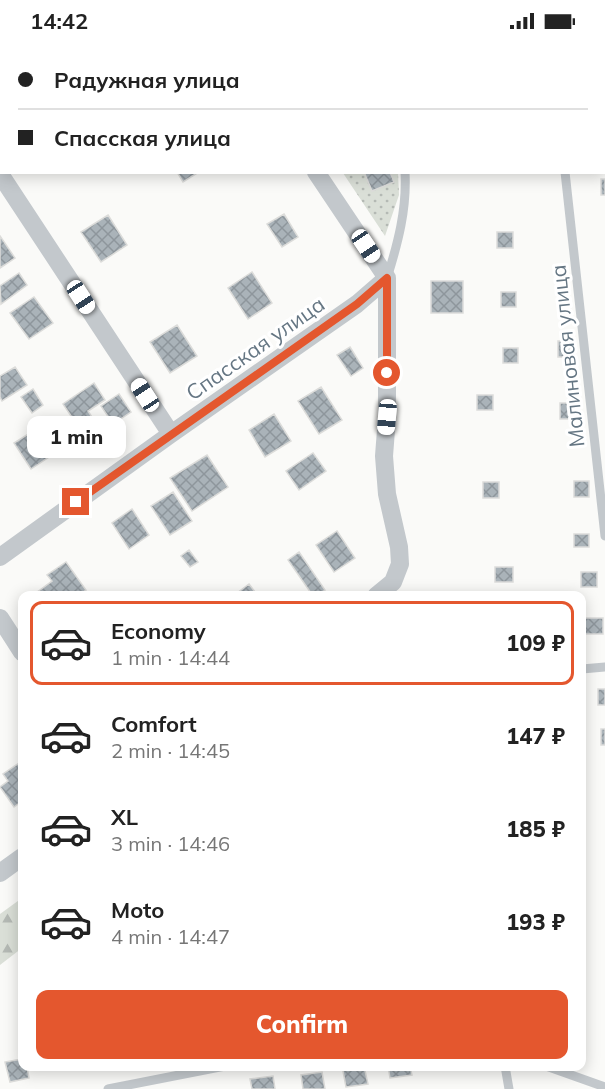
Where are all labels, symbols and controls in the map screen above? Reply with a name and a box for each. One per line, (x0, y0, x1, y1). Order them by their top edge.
text: 14:42 (30, 7, 88, 35)
text: Радужная улица (54, 66, 240, 94)
text: Спасская улица (54, 124, 231, 152)
car (348, 226, 384, 266)
street label: Малиновая улица (544, 264, 590, 448)
car (64, 277, 98, 317)
street label: Спасская улица (181, 291, 329, 405)
route start (373, 359, 400, 386)
car (128, 375, 162, 415)
car (376, 398, 398, 436)
callout: 1 min (26, 415, 125, 457)
text: 1 min (50, 424, 103, 449)
route end (62, 488, 89, 515)
icon: car (39, 616, 93, 670)
text: Economy (111, 617, 206, 645)
text: 109 ₽ (506, 629, 565, 657)
text: 1 min · 14:44 (111, 645, 230, 670)
icon: car (39, 709, 93, 763)
text: Comfort (111, 710, 197, 738)
text: 147 ₽ (506, 722, 565, 750)
text: 2 min · 14:45 (111, 738, 230, 763)
icon: car (39, 802, 93, 856)
text: XL (111, 803, 138, 831)
text: 185 ₽ (506, 815, 565, 843)
text: 3 min · 14:46 (111, 831, 230, 856)
icon: car (39, 895, 93, 949)
text: Moto (111, 896, 164, 924)
text: 193 ₽ (506, 908, 565, 936)
text: 4 min · 14:47 (111, 924, 230, 949)
button: Confirm (36, 990, 568, 1059)

